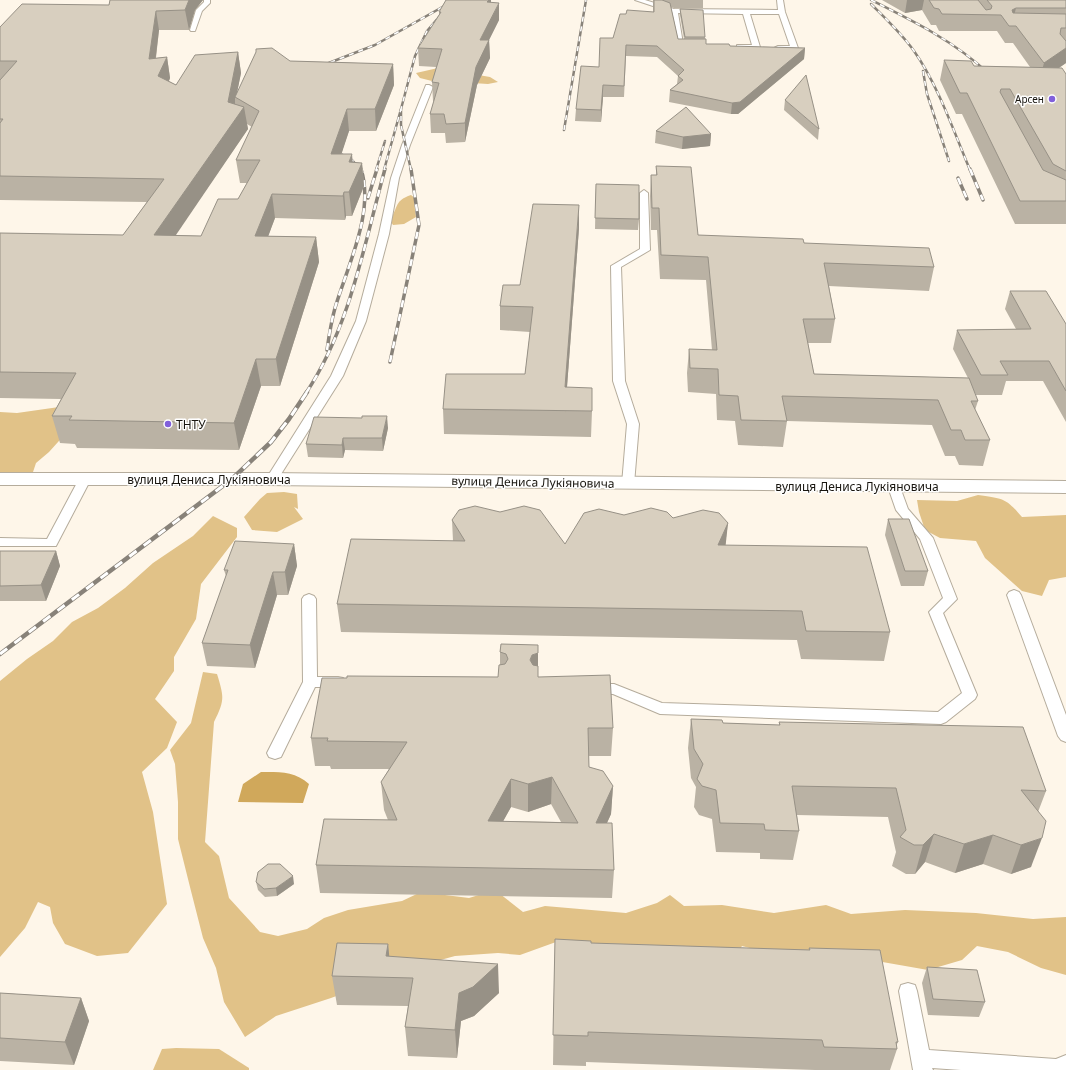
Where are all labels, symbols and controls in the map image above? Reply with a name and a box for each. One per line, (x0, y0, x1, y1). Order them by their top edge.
place label: Арсен (1015, 92, 1044, 106)
marker: Арсен (1047, 94, 1057, 104)
place label: ТНТУ (176, 416, 206, 433)
marker: ТНТУ (163, 419, 173, 429)
street label: вулиця Дениса Лукіяновича (127, 471, 291, 488)
street label: вулиця Дениса Лукіяновича (451, 472, 615, 492)
street label: вулиця Дениса Лукіяновича (775, 478, 939, 495)

